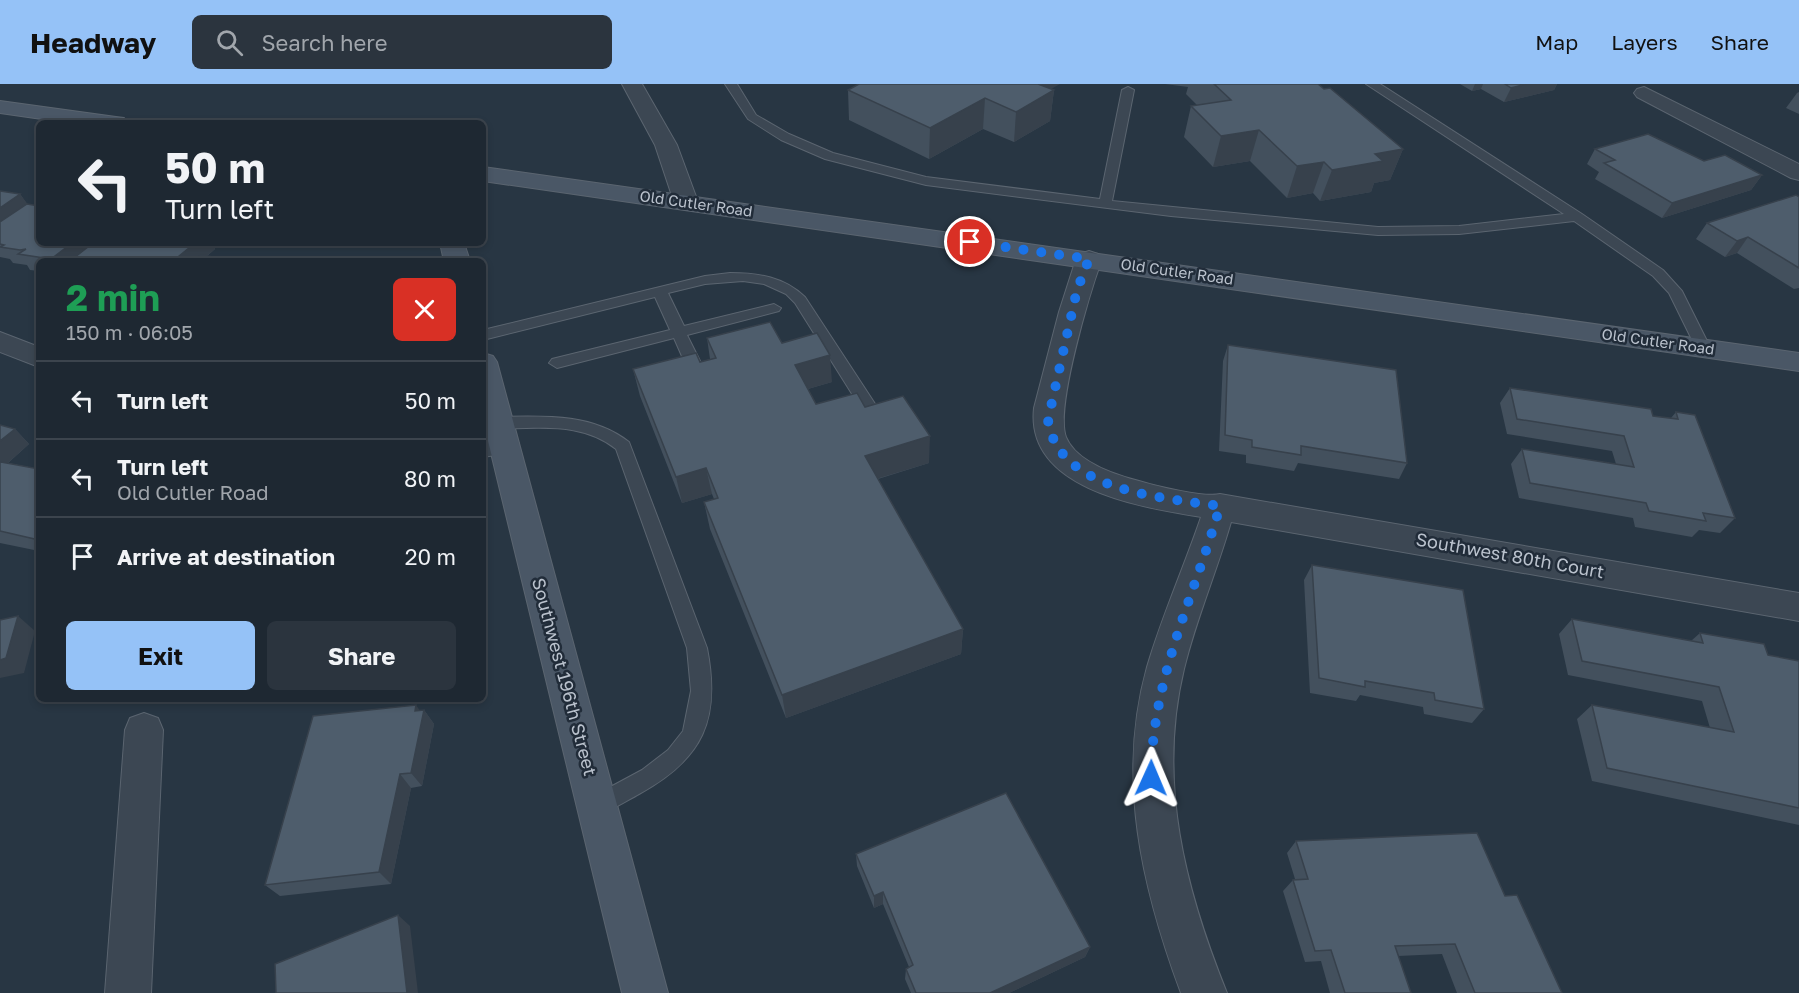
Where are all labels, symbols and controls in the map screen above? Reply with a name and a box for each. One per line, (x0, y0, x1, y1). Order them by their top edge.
search box (192, 15, 612, 69)
text: Headway (30, 26, 156, 59)
icon: search (213, 26, 246, 59)
text: Search here (261, 29, 387, 56)
text: Map (1535, 29, 1578, 55)
text: Layers (1611, 29, 1678, 55)
text: Share (1711, 29, 1769, 55)
text: 50 m (165, 142, 265, 192)
icon: left (66, 144, 144, 222)
street label: Old Cutler Road (639, 186, 754, 220)
text: Turn left (165, 193, 274, 225)
pin (944, 216, 995, 267)
icon: arrive (953, 225, 986, 258)
street label: Old Cutler Road (1120, 254, 1235, 288)
text: 2 min (66, 276, 160, 319)
button: close (393, 278, 456, 341)
text: 150 m · 06:05 (66, 320, 193, 344)
street label: Old Cutler Road (1601, 324, 1716, 358)
icon: left (66, 384, 99, 417)
text: Turn left (117, 387, 208, 414)
text: 50 m (405, 387, 456, 414)
text: Turn left (117, 453, 208, 480)
icon: left (66, 462, 99, 495)
text: 80 m (404, 465, 456, 492)
text: Old Cutler Road (117, 480, 269, 504)
street label: Southwest 80th Court (1414, 528, 1606, 582)
icon: arrive (66, 540, 99, 573)
text: Arrive at destination (117, 543, 335, 570)
text: 20 m (405, 543, 456, 570)
street label: Southwest 196th Street (528, 575, 602, 778)
button: Exit (66, 621, 255, 690)
button: Share (267, 621, 456, 690)
position arrow (1119, 746, 1183, 810)

